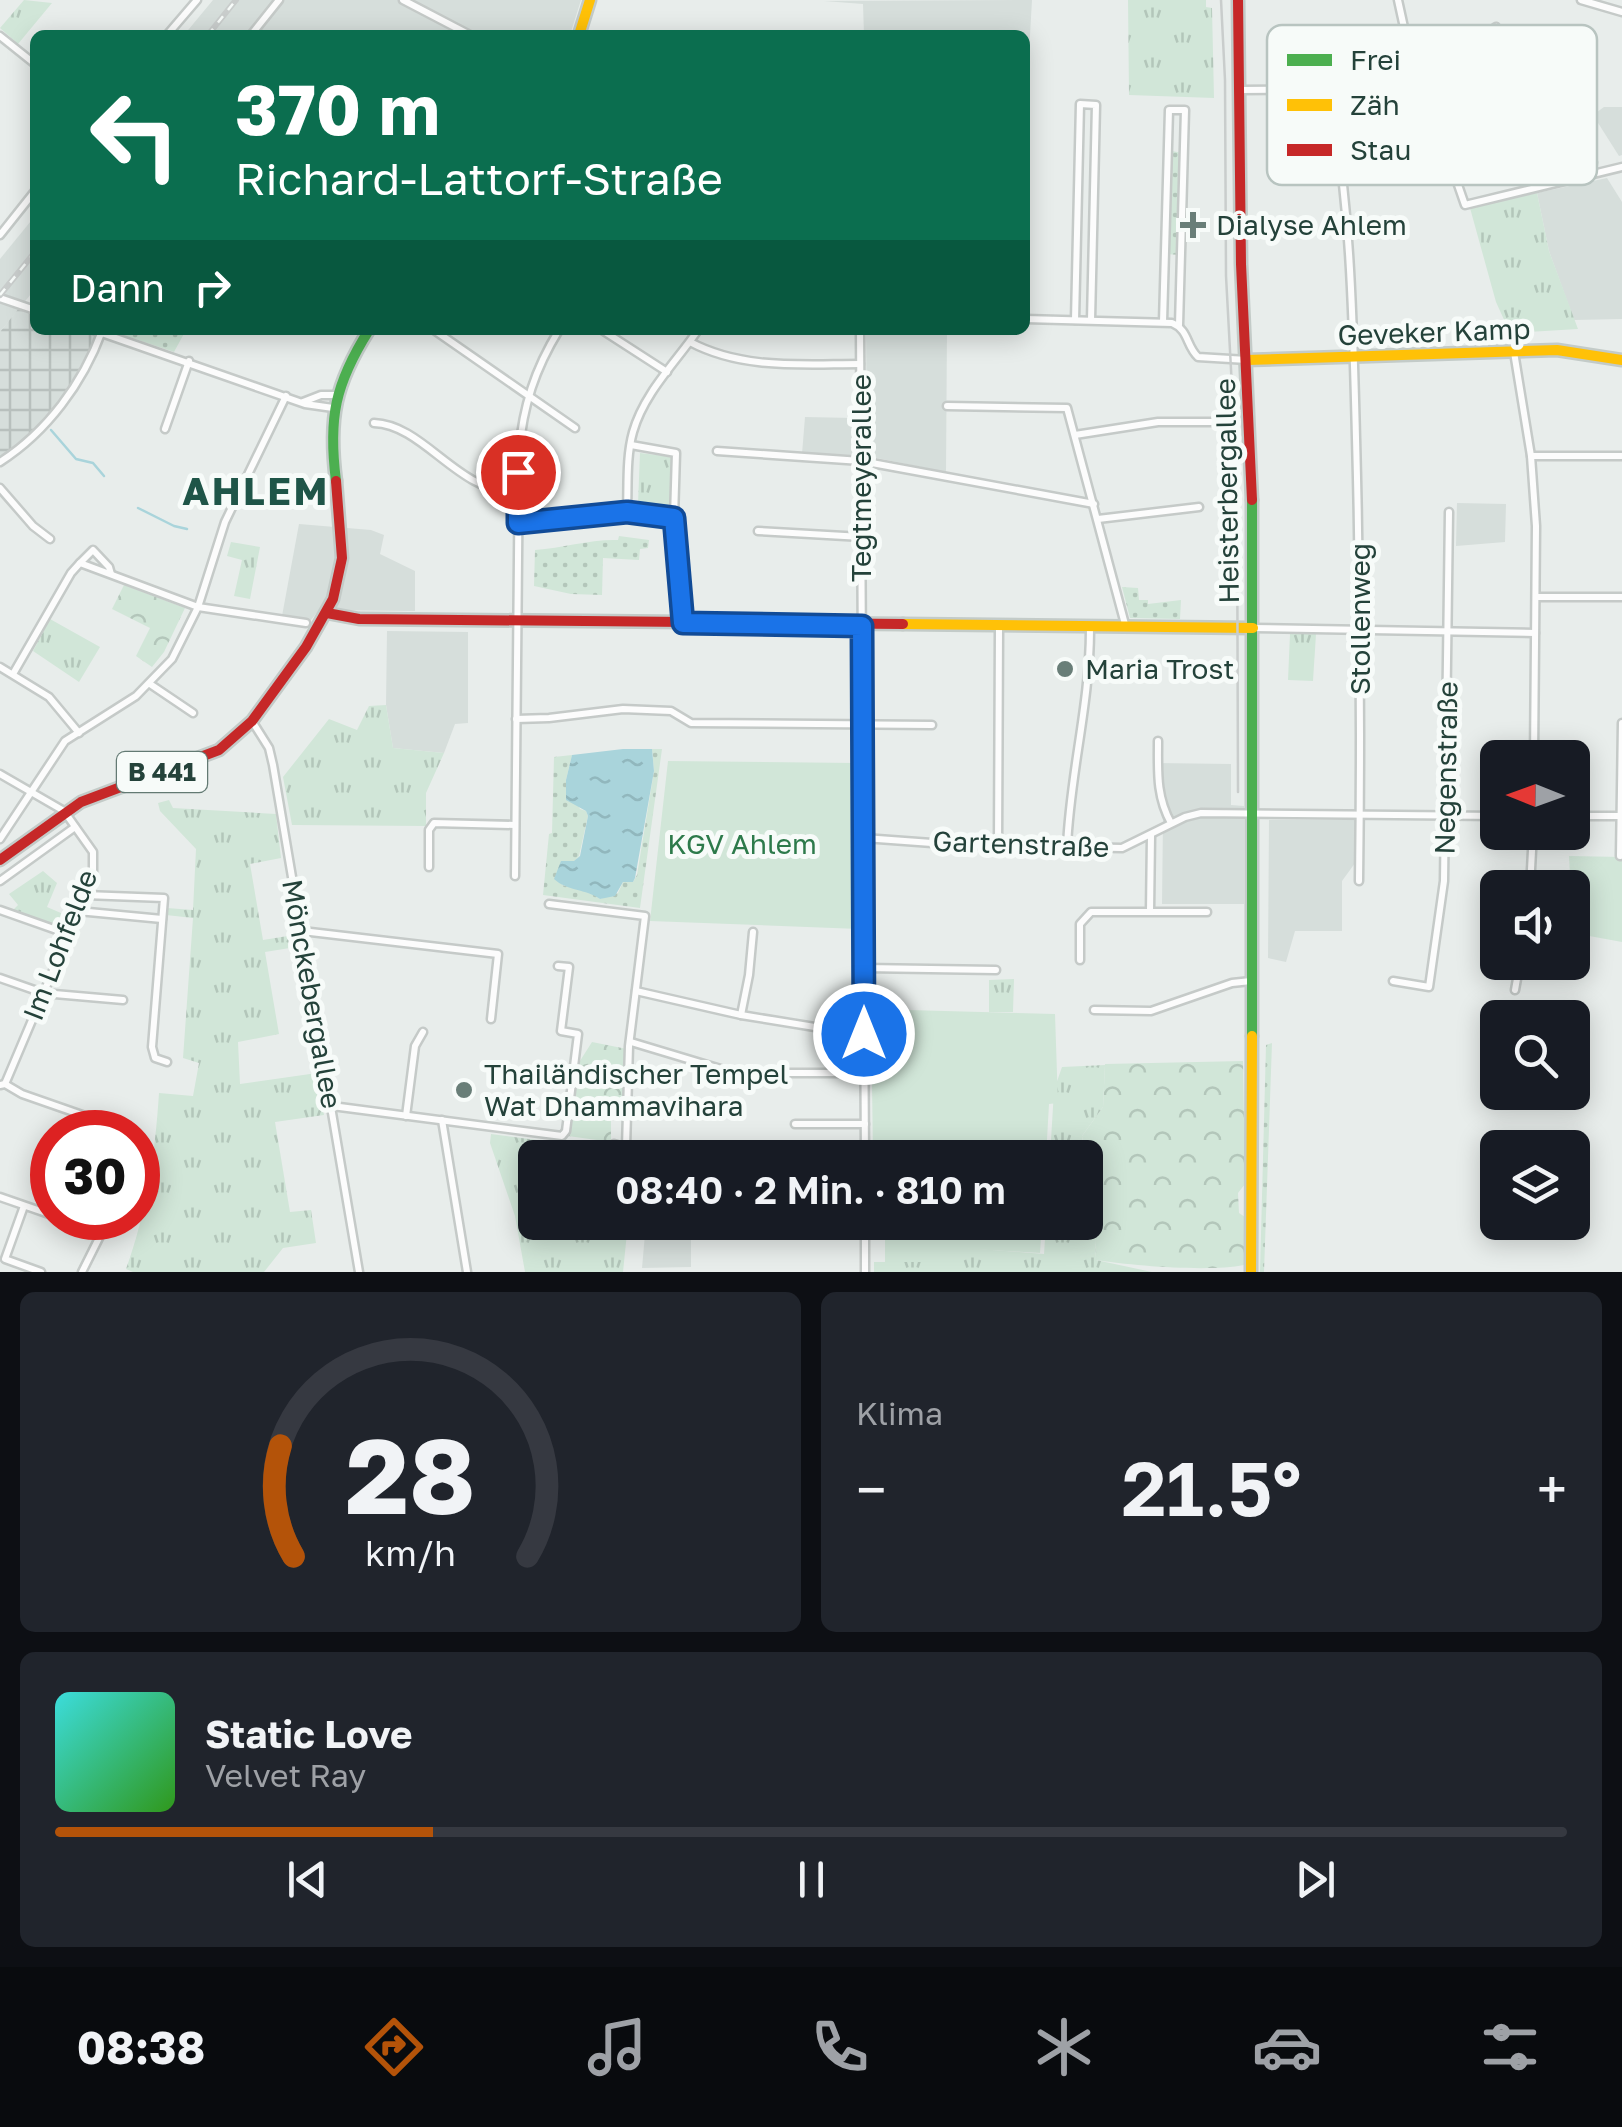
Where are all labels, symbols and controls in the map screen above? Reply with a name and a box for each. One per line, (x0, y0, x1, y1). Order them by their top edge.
legend (1267, 25, 1597, 185)
text: Frei (1350, 43, 1401, 76)
text: 370 m (235, 66, 440, 150)
icon: left (70, 70, 200, 200)
text: Zäh (1350, 88, 1400, 121)
text: Stau (1350, 133, 1411, 166)
text: Richard-Lattorf-Straße (235, 151, 723, 205)
place label: Dialyse Ahlem (1216, 208, 1407, 241)
marker: Dialyse Ahlem (1180, 212, 1206, 238)
icon: right (185, 260, 240, 315)
text: Dann (70, 265, 165, 310)
street label: Geveker Kamp (1337, 312, 1531, 351)
street label: Tegtmeyerallee (844, 374, 877, 582)
street label: Heisterbergallee (1208, 378, 1245, 604)
pin (476, 430, 561, 515)
icon: arrive (491, 445, 546, 500)
district label: AHLEM (182, 468, 330, 513)
street label: Stollenweg (1343, 543, 1376, 695)
place label: Maria Trost (1085, 652, 1234, 685)
marker: Maria Trost (1054, 658, 1076, 680)
street label: Negenstraße (1427, 681, 1464, 855)
north arrow (1480, 740, 1590, 850)
map controls (1480, 740, 1590, 1240)
road number: B 441 (117, 752, 207, 792)
street label: Gartenstraße (932, 824, 1110, 863)
park label: KGV Ahlem (667, 827, 817, 860)
street label: Im Lohfelde (16, 865, 103, 1025)
button: sound (1480, 870, 1590, 980)
street label: Mönckebergallee (276, 877, 349, 1111)
position arrow (812, 982, 916, 1086)
button: search (1480, 1000, 1590, 1110)
place label: Thailändischer Tempel Wat Dhammavihara (484, 1057, 788, 1122)
marker: Thailändischer Tempel Wat Dhammavihara (453, 1079, 475, 1101)
speed limit sign: 30 (30, 1110, 160, 1240)
button: layers (1480, 1130, 1590, 1240)
text: 08:40 · 2 Min. · 810 m (615, 1167, 1006, 1212)
text: Klima (856, 1394, 943, 1432)
text: 28 (345, 1412, 476, 1537)
text: 21.5° (1121, 1442, 1302, 1533)
text: − (856, 1456, 886, 1522)
text: + (1537, 1456, 1567, 1522)
text: km/h (365, 1531, 456, 1574)
text: Static Love (205, 1711, 412, 1756)
text: Velvet Ray (205, 1756, 366, 1794)
icon: previous (280, 1852, 335, 1907)
icon: pause (784, 1852, 839, 1907)
icon: next (1288, 1852, 1343, 1907)
icon: directions (359, 2012, 429, 2082)
icon: music (582, 2012, 652, 2082)
icon: phone (805, 2012, 875, 2082)
icon: climate (1029, 2012, 1099, 2082)
icon: car (1252, 2012, 1322, 2082)
icon: filters (1475, 2012, 1545, 2082)
text: 08:38 (77, 2020, 205, 2074)

